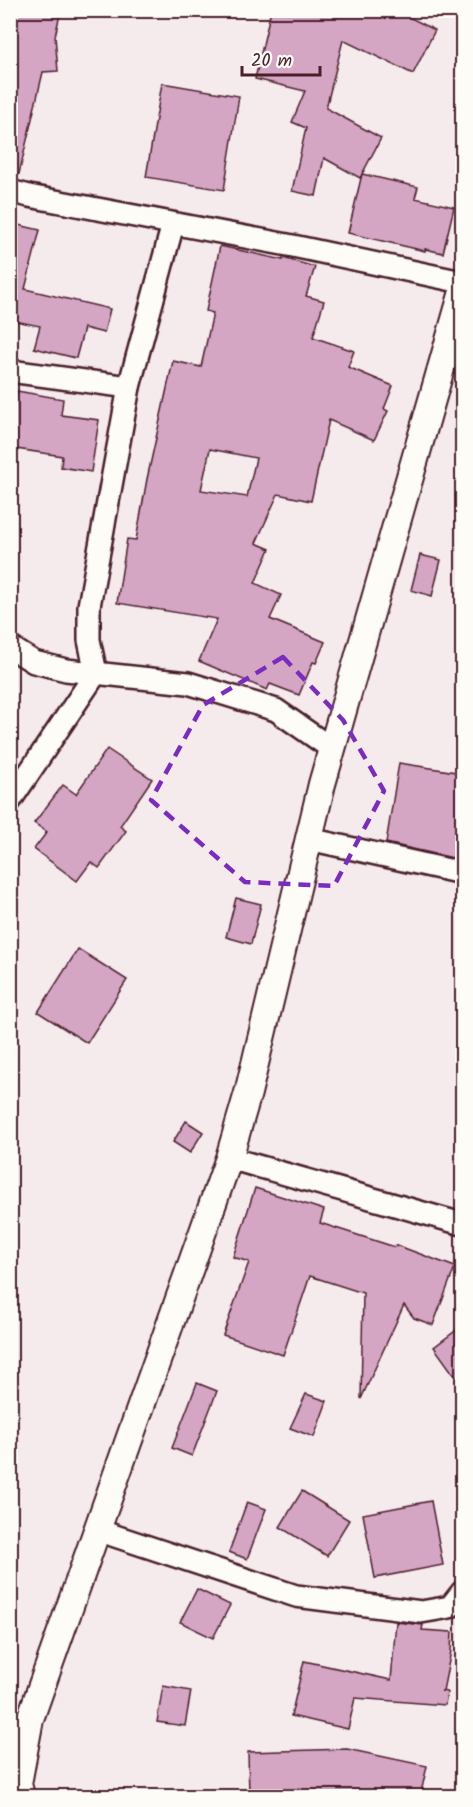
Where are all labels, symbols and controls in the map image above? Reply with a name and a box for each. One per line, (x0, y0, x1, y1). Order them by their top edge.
scale bar (242, 39, 320, 77)
text: 20 m (251, 47, 292, 76)

